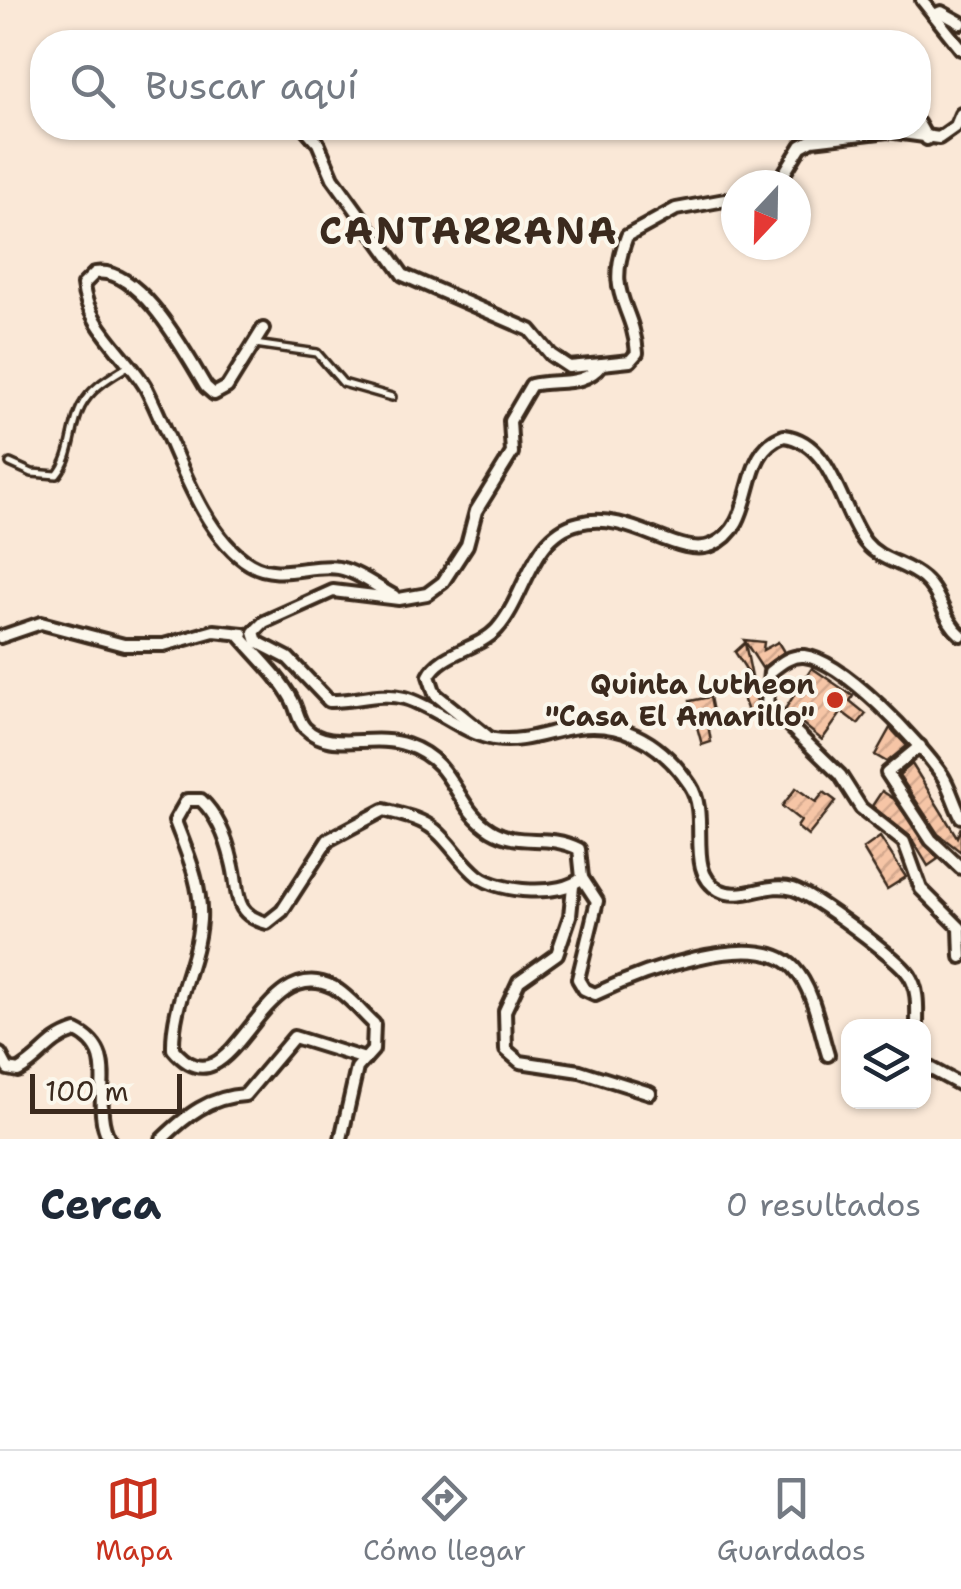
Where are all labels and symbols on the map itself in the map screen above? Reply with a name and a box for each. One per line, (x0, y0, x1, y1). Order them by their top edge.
north arrow (721, 170, 811, 260)
district label: CANTARRANA (319, 205, 619, 256)
place label: Quinta Lutheon "Casa El Amarillo" (545, 665, 815, 735)
marker: Quinta Lutheon "Casa El Amarillo" (824, 689, 846, 711)
scale bar (30, 1069, 182, 1114)

